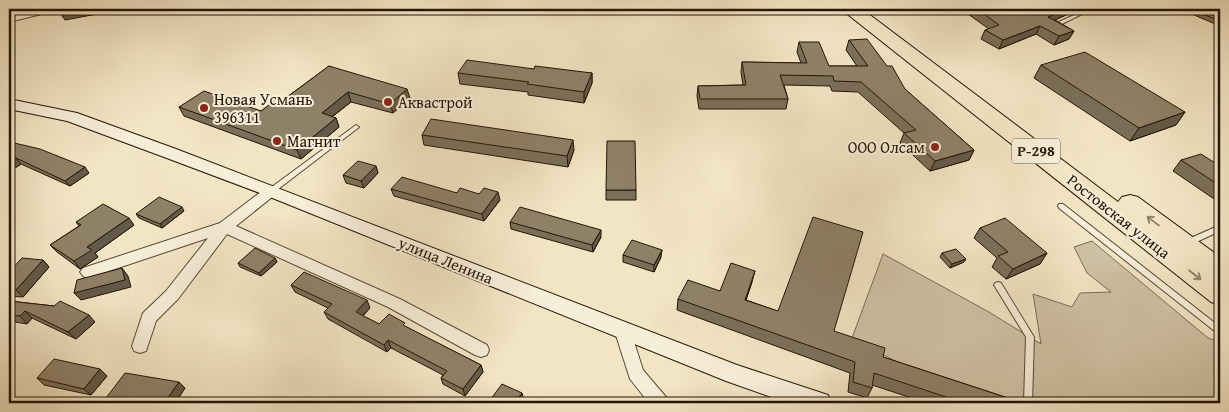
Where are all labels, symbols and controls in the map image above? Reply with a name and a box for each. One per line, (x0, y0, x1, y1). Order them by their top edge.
place label: Новая Усмань 396311 (214, 87, 313, 129)
place label: Аквастрой (398, 90, 473, 114)
marker: Аквастрой (382, 96, 394, 108)
marker: Новая Усмань 396311 (198, 102, 210, 114)
place label: Магнит (287, 129, 341, 153)
marker: Магнит (271, 135, 283, 147)
place label: ООО Олсам (848, 135, 925, 159)
road number: Р-298 (1012, 138, 1060, 164)
marker: ООО Олсам (929, 141, 941, 153)
street label: Ростовская улица (1062, 168, 1176, 264)
one-way arrow (1146, 216, 1160, 226)
street label: улица Ленина (394, 230, 497, 290)
one-way arrow (1188, 269, 1201, 280)

